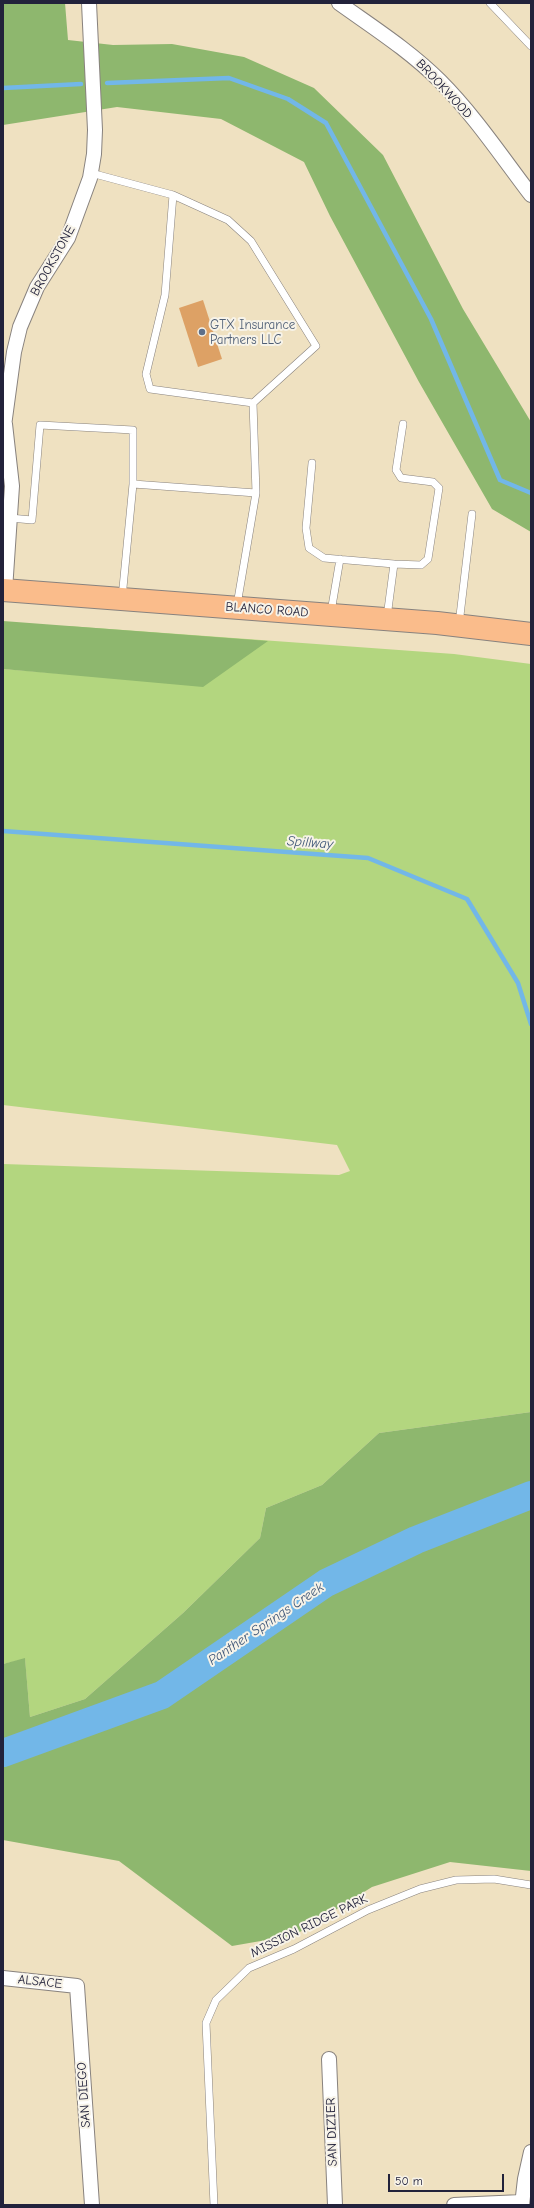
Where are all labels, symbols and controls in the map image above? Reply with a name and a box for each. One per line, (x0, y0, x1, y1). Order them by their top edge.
street label: BROOKWOOD (413, 56, 475, 122)
street label: BROOKSTONE (27, 223, 79, 299)
place label: GTX Insurance Partners LLC (210, 317, 295, 348)
marker: GTX Insurance Partners LLC (197, 327, 207, 337)
street label: BLANCO ROAD (225, 599, 309, 621)
water label: Spillway (286, 833, 334, 853)
water label: Panther Springs Creek (205, 1579, 327, 1669)
street label: MISSION RIDGE PARK (248, 1891, 370, 1961)
street label: ALSACE (17, 1972, 63, 1992)
street label: SAN DIEGO (74, 2062, 94, 2128)
street label: SAN DIZIER (323, 2097, 341, 2167)
scale bar (390, 2166, 506, 2192)
text: 50 m (395, 2174, 423, 2188)

